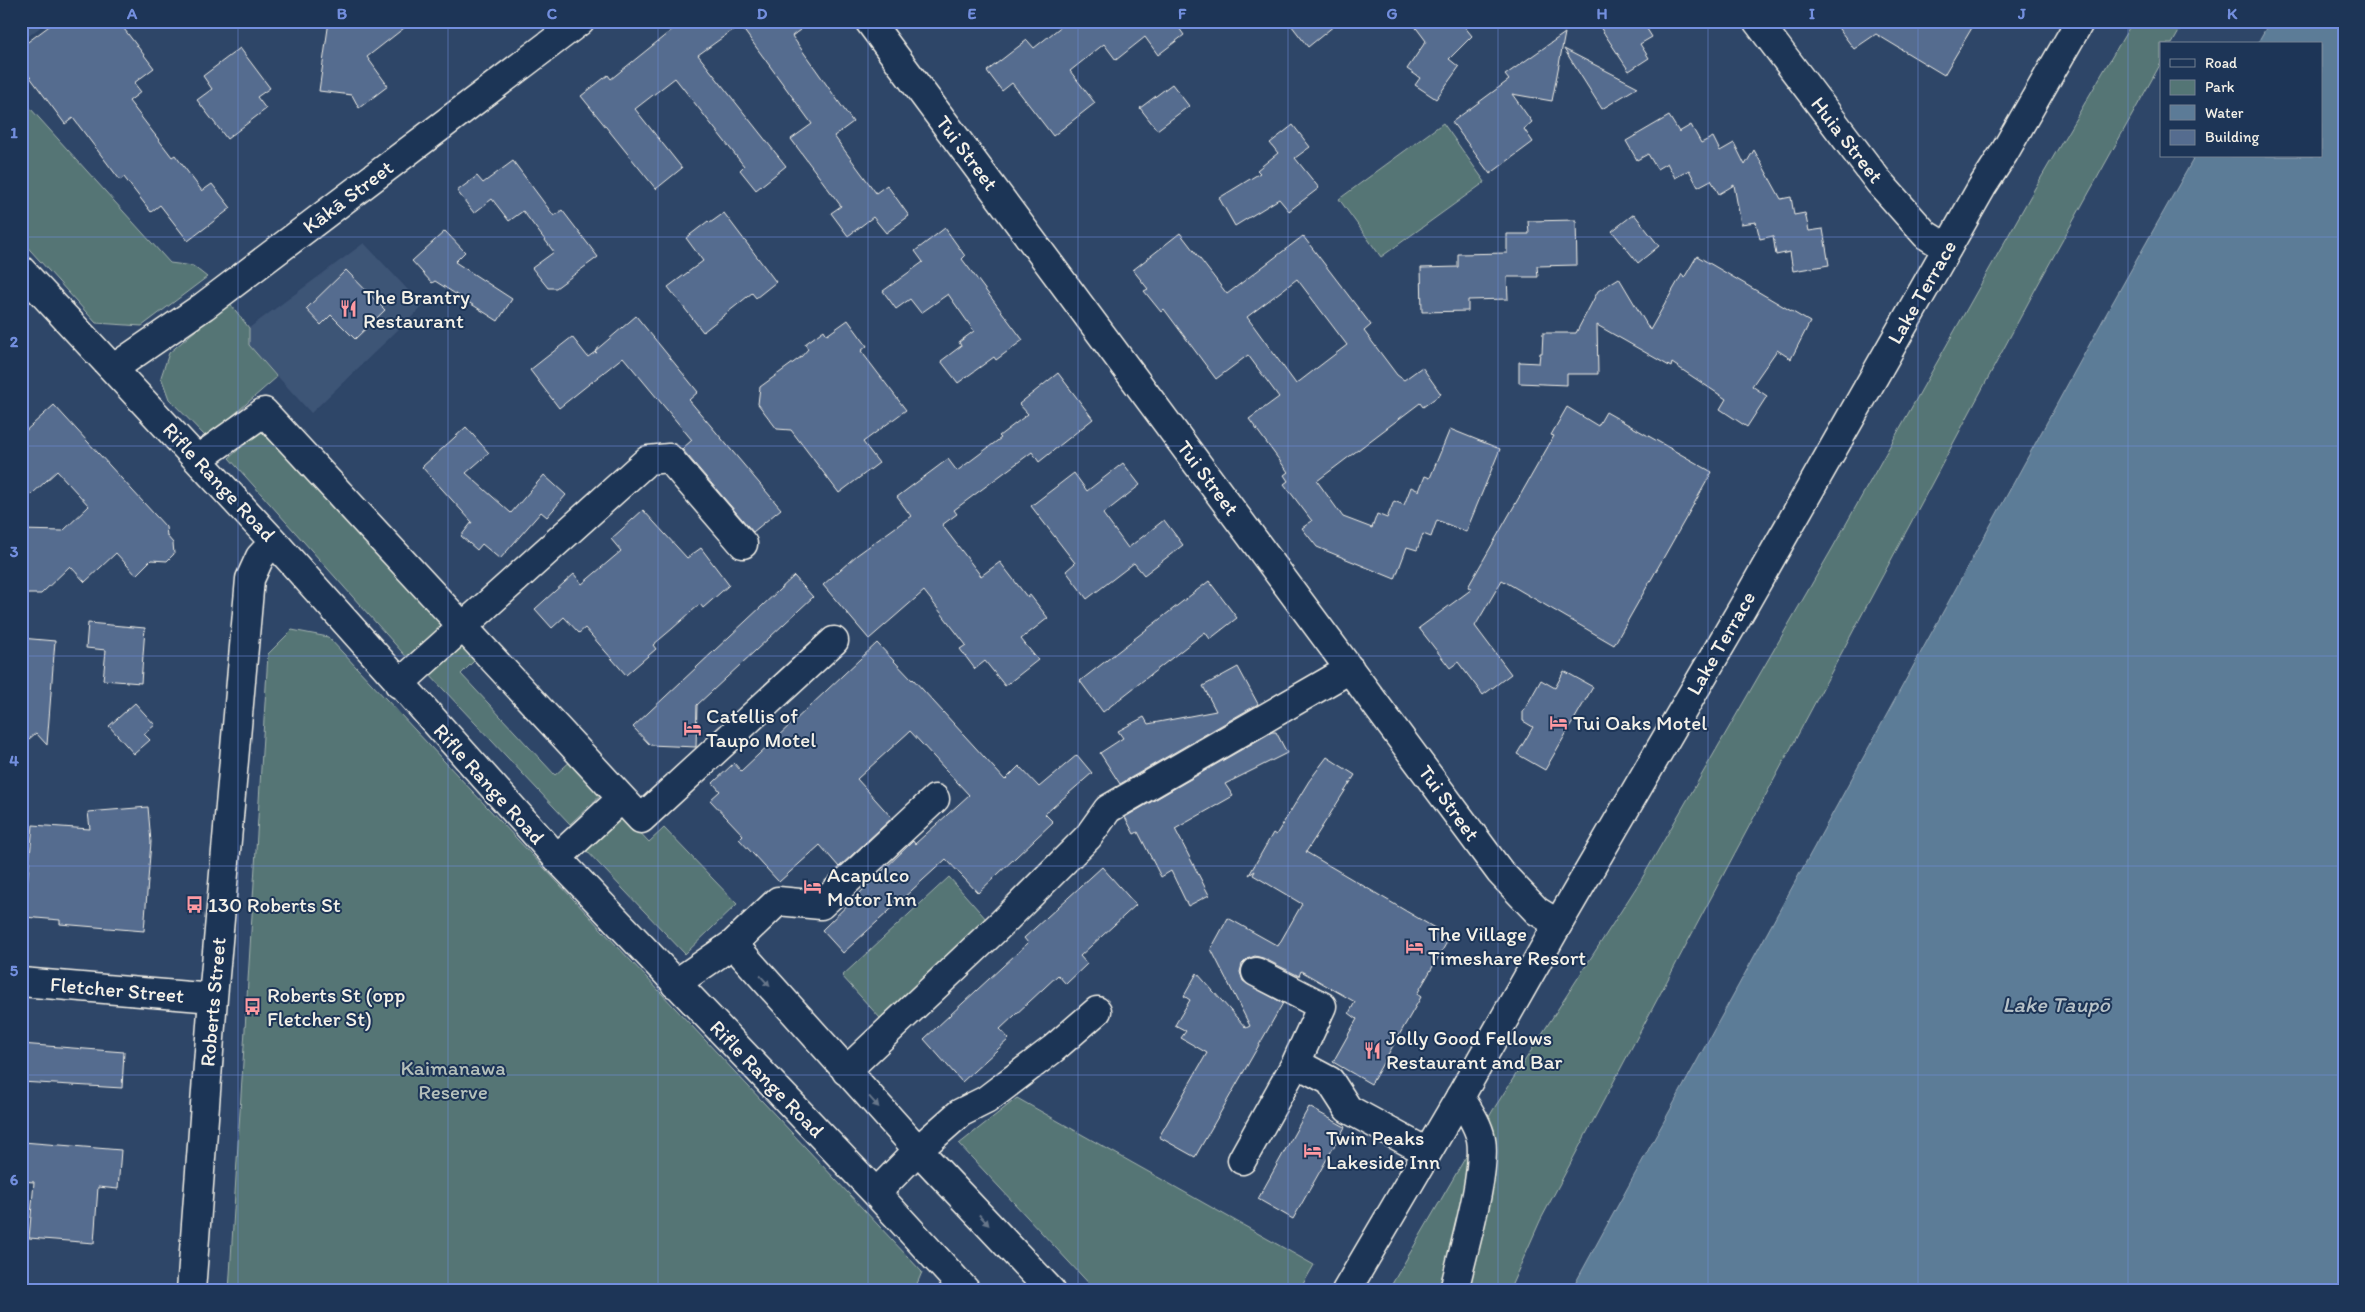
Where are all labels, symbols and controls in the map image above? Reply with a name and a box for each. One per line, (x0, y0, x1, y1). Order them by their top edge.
text: A (126, 4, 138, 23)
text: B (337, 4, 348, 23)
text: C (547, 4, 558, 23)
text: D (757, 4, 768, 23)
text: E (968, 4, 977, 23)
text: F (1178, 4, 1187, 23)
text: G (1386, 4, 1398, 23)
text: H (1596, 4, 1608, 23)
text: I (1809, 4, 1815, 23)
text: J (2017, 4, 2026, 23)
text: K (2227, 4, 2238, 23)
legend (2160, 42, 2322, 158)
text: Road (2205, 54, 2238, 72)
text: Park (2205, 78, 2235, 96)
street label: Huia Street (1806, 92, 1889, 188)
text: Water (2205, 104, 2244, 122)
street label: Tui Street (931, 110, 1004, 195)
text: 1 (10, 123, 18, 142)
text: Building (2205, 128, 2259, 146)
street label: Kākā Street (298, 154, 398, 239)
street label: Lake Terrace (1882, 235, 1961, 348)
place label: The Brantry Restaurant (363, 284, 470, 333)
restaurant icon: The Brantry Restaurant (339, 299, 359, 319)
text: 2 (10, 332, 19, 351)
street label: Rifle Range Road (158, 417, 281, 546)
street label: Tui Street (1172, 435, 1245, 520)
text: 3 (10, 542, 19, 561)
street label: Lake Terrace (1681, 586, 1760, 699)
place label: Catellis of Taupo Motel (706, 703, 816, 752)
place label: Tui Oaks Motel (1573, 710, 1707, 735)
hotel icon: Tui Oaks Motel (1549, 713, 1569, 733)
street label: Rifle Range Road (429, 718, 550, 849)
hotel icon: Catellis of Taupo Motel (682, 718, 702, 738)
text: 4 (9, 751, 19, 770)
street label: Tui Street (1414, 760, 1485, 846)
place label: Acapulco Motor Inn (827, 862, 917, 911)
hotel icon: Acapulco Motor Inn (803, 877, 823, 897)
place label: 130 Roberts St (208, 892, 341, 917)
bus stop icon: 130 Roberts St (184, 895, 204, 915)
place label: The Village Timeshare Resort (1428, 921, 1586, 970)
street label: Roberts Street (194, 936, 231, 1068)
hotel icon: The Village Timeshare Resort (1404, 936, 1424, 956)
text: 5 (10, 961, 19, 980)
street label: Fletcher Street (49, 971, 185, 1008)
one-way arrow (759, 974, 771, 986)
place label: Roberts St (opp Fletcher St) (267, 982, 405, 1031)
water label: Lake Taupō (2002, 991, 2110, 1018)
bus stop icon: Roberts St (opp Fletcher St) (243, 997, 263, 1017)
street label: Rifle Range Road (705, 1015, 830, 1143)
place label: Jolly Good Fellows Restaurant and Bar (1386, 1025, 1563, 1074)
restaurant icon: Jolly Good Fellows Restaurant and Bar (1362, 1040, 1382, 1060)
park label: Kaimanawa Reserve (400, 1055, 506, 1104)
one-way arrow (868, 1095, 879, 1108)
place label: Twin Peaks Lakeside Inn (1326, 1125, 1440, 1174)
hotel icon: Twin Peaks Lakeside Inn (1302, 1140, 1322, 1160)
text: 6 (10, 1170, 19, 1189)
one-way arrow (978, 1214, 990, 1226)

